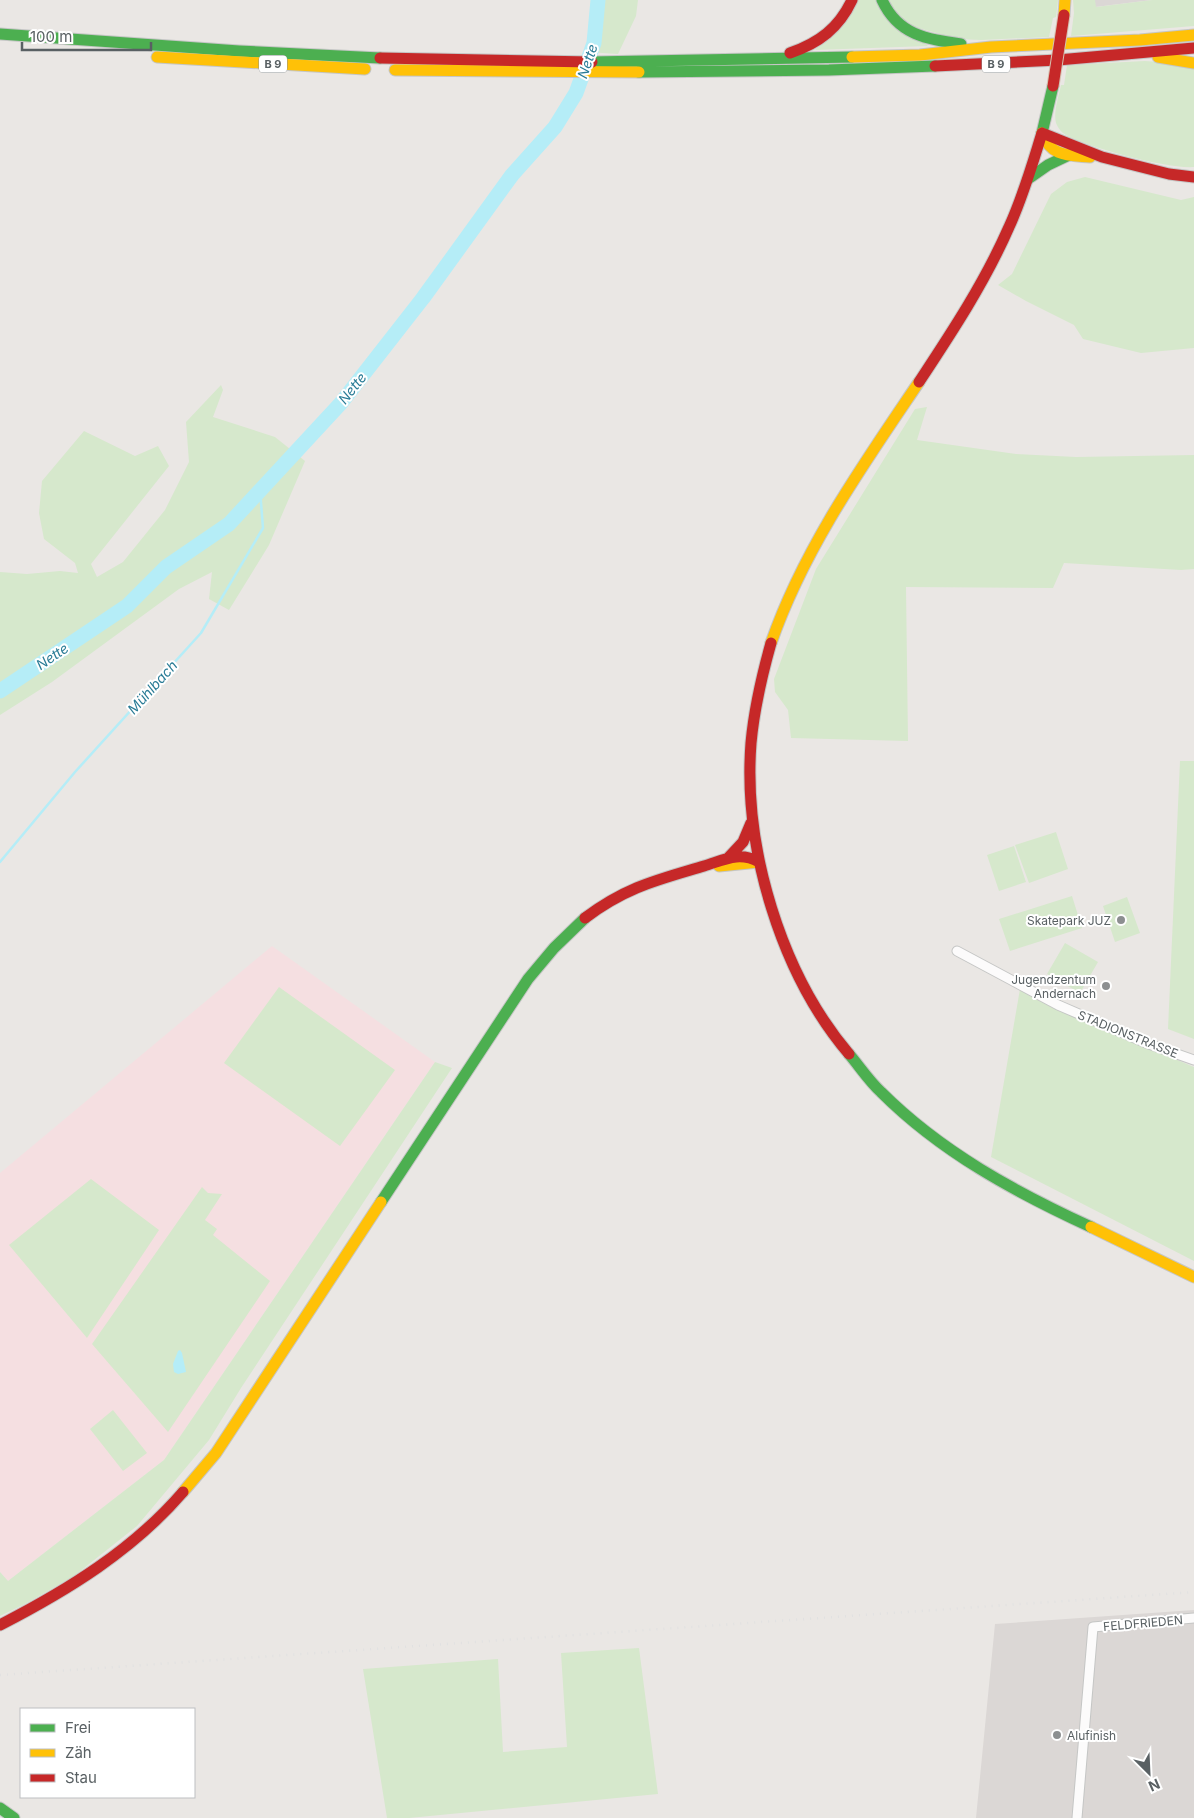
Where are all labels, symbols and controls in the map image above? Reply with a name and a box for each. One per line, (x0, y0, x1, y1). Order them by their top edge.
scale bar (22, 20, 151, 52)
text: 100 m (30, 27, 72, 46)
water label: Nette (573, 42, 601, 80)
road number: B 9 (259, 56, 287, 72)
road number: B 9 (982, 56, 1010, 72)
water label: Nette (334, 369, 370, 407)
water label: Nette (33, 639, 71, 673)
water label: Mühlbach (124, 657, 180, 717)
place label: Skatepark JUZ (1027, 913, 1111, 928)
marker: Skatepark JUZ (1115, 914, 1127, 926)
place label: Jugendzentum Andernach (1011, 972, 1096, 1001)
marker: Jugendzentum Andernach (1100, 980, 1112, 992)
street label: STADIONSTRASSE (1076, 1007, 1180, 1061)
street label: FELDFRIEDEN (1103, 1612, 1183, 1634)
legend (20, 1708, 195, 1798)
text: Frei (65, 1718, 91, 1737)
place label: Alufinish (1067, 1728, 1116, 1743)
marker: Alufinish (1051, 1729, 1063, 1741)
text: Zäh (65, 1743, 92, 1762)
north arrow (1124, 1748, 1174, 1798)
text: Stau (65, 1768, 97, 1787)
text: N (1146, 1775, 1163, 1795)

